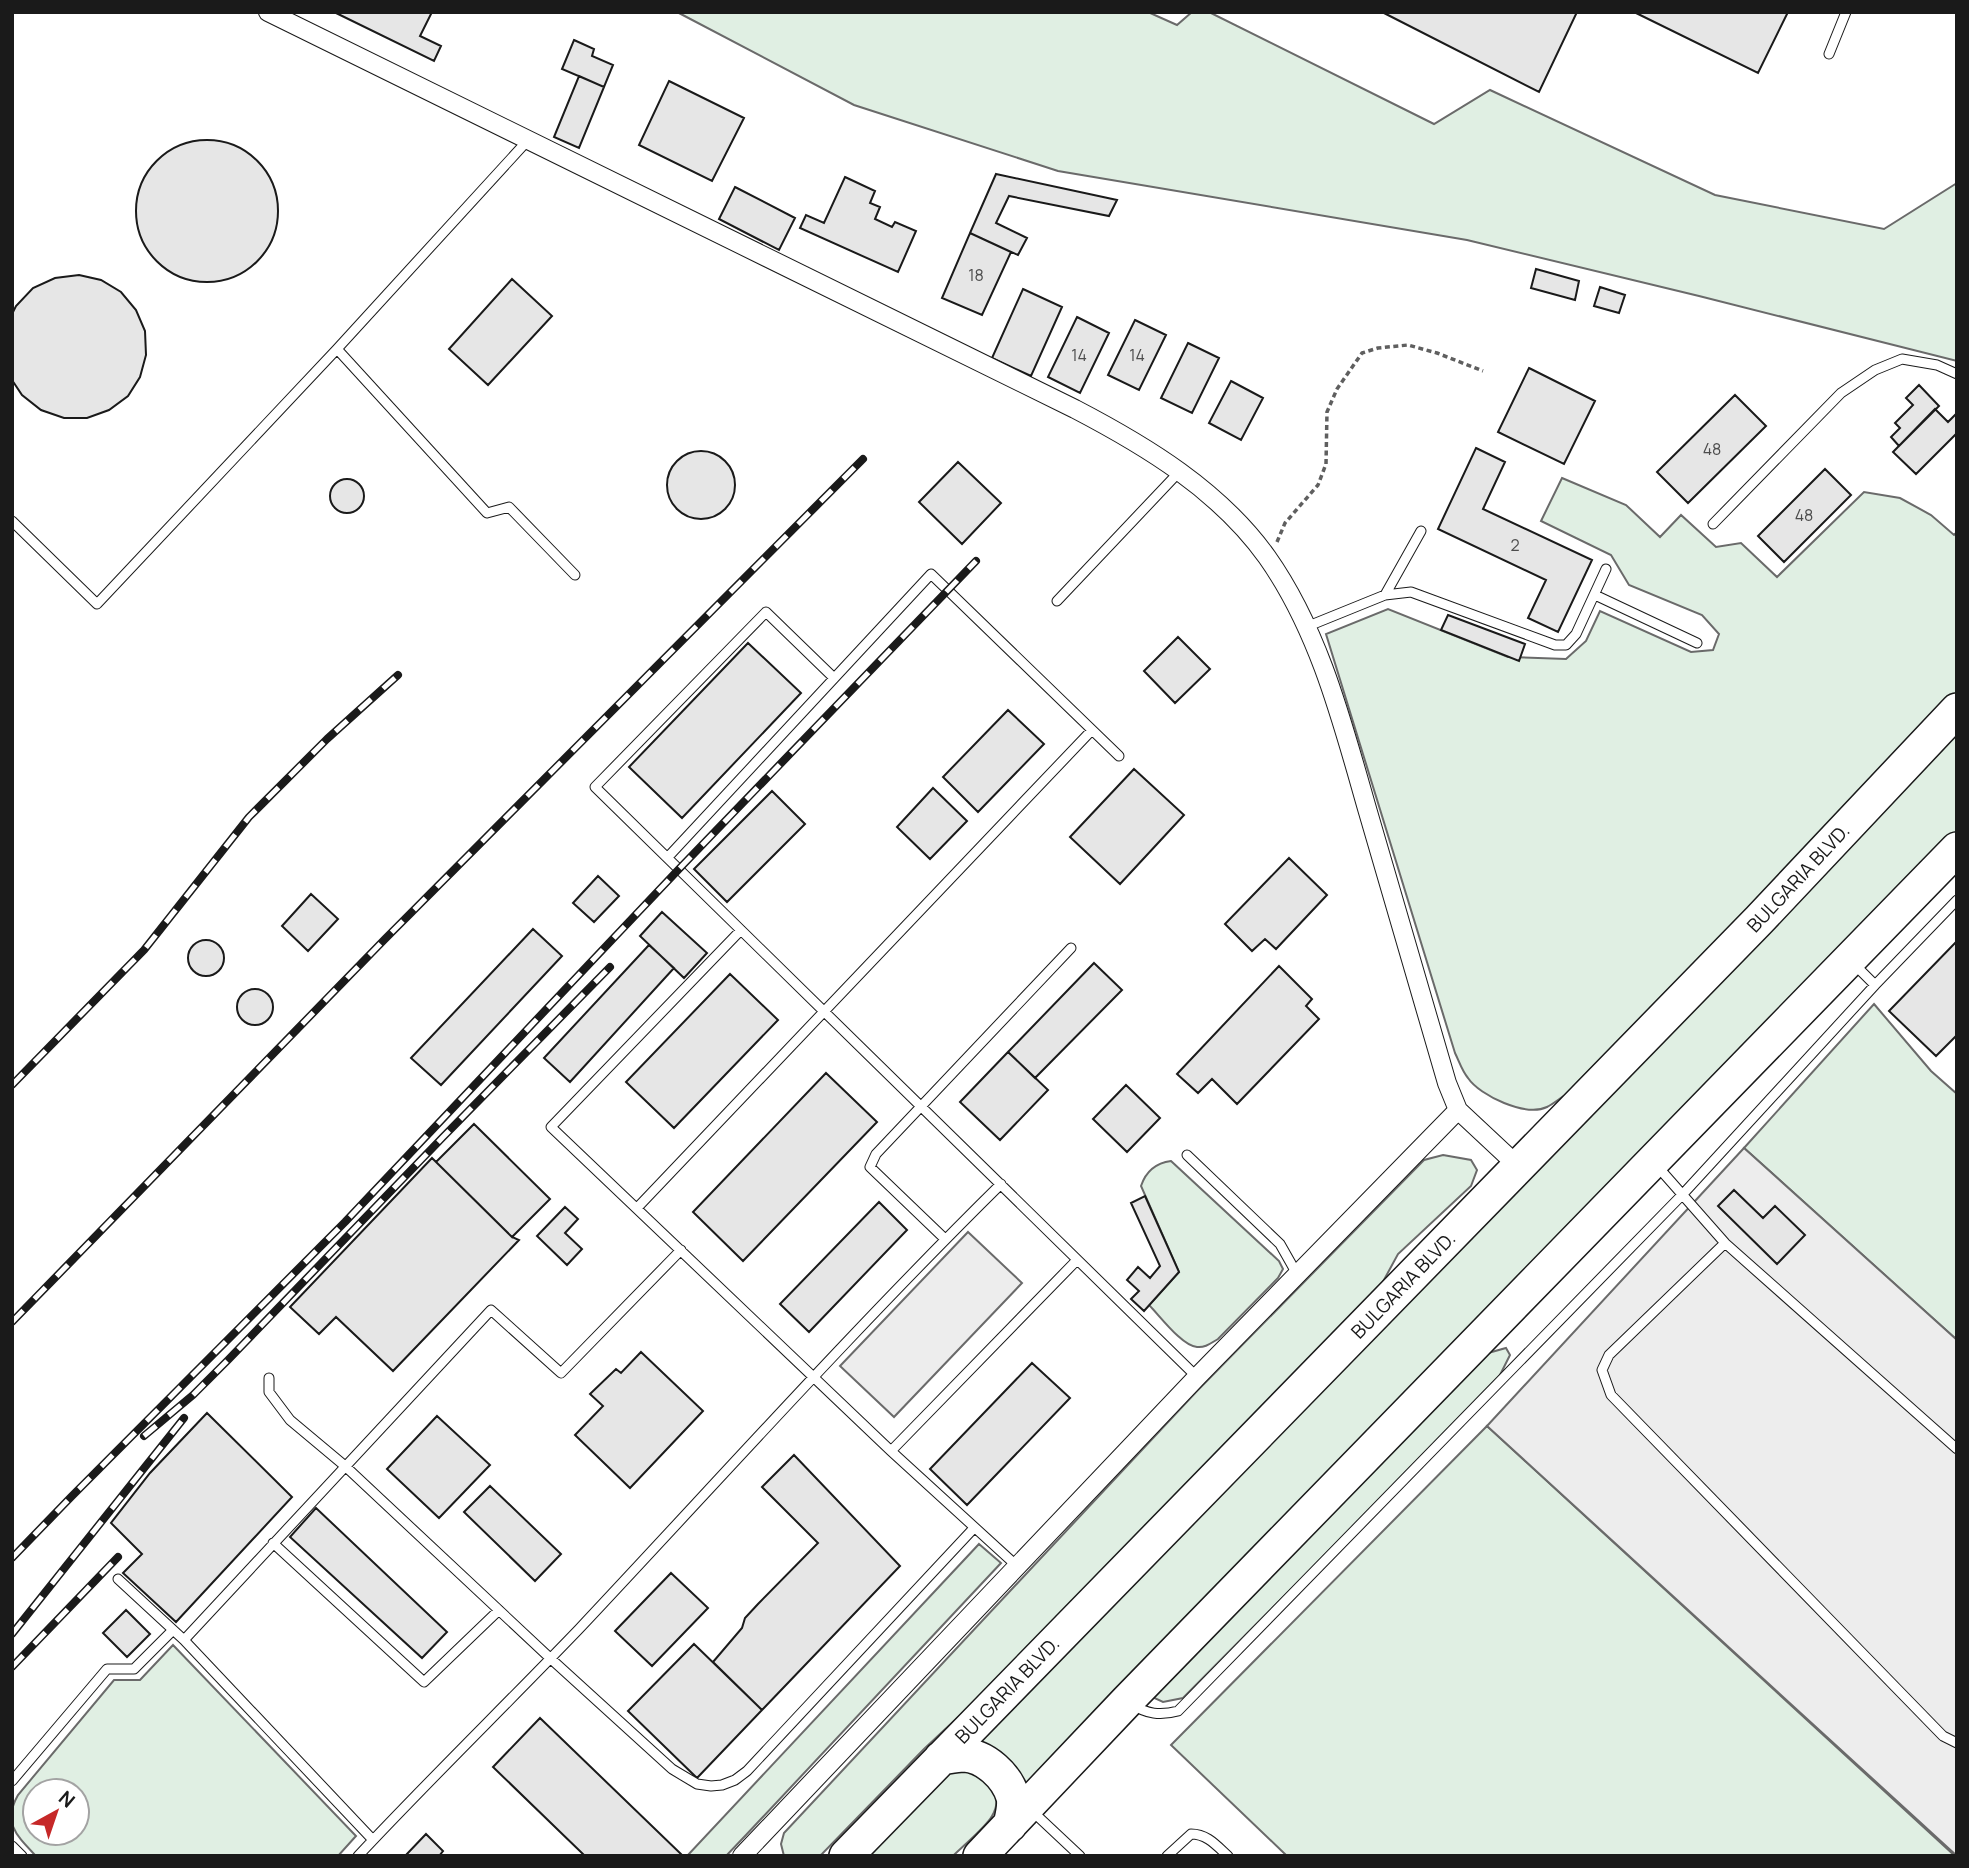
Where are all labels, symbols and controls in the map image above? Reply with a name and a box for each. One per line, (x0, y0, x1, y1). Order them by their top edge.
house number: 18 (968, 264, 984, 286)
house number: 14 (1071, 344, 1087, 366)
house number: 14 (1129, 344, 1145, 366)
house number: 48 (1703, 438, 1721, 460)
house number: 48 (1795, 504, 1813, 526)
house number: 2 (1510, 534, 1520, 556)
street label: BULGARIA BLVD. (1741, 818, 1855, 938)
street label: BULGARIA BLVD. (1345, 1226, 1461, 1344)
street label: BULGARIA BLVD. (949, 1631, 1065, 1749)
north arrow (21, 1777, 91, 1847)
text: N (53, 1785, 81, 1813)

